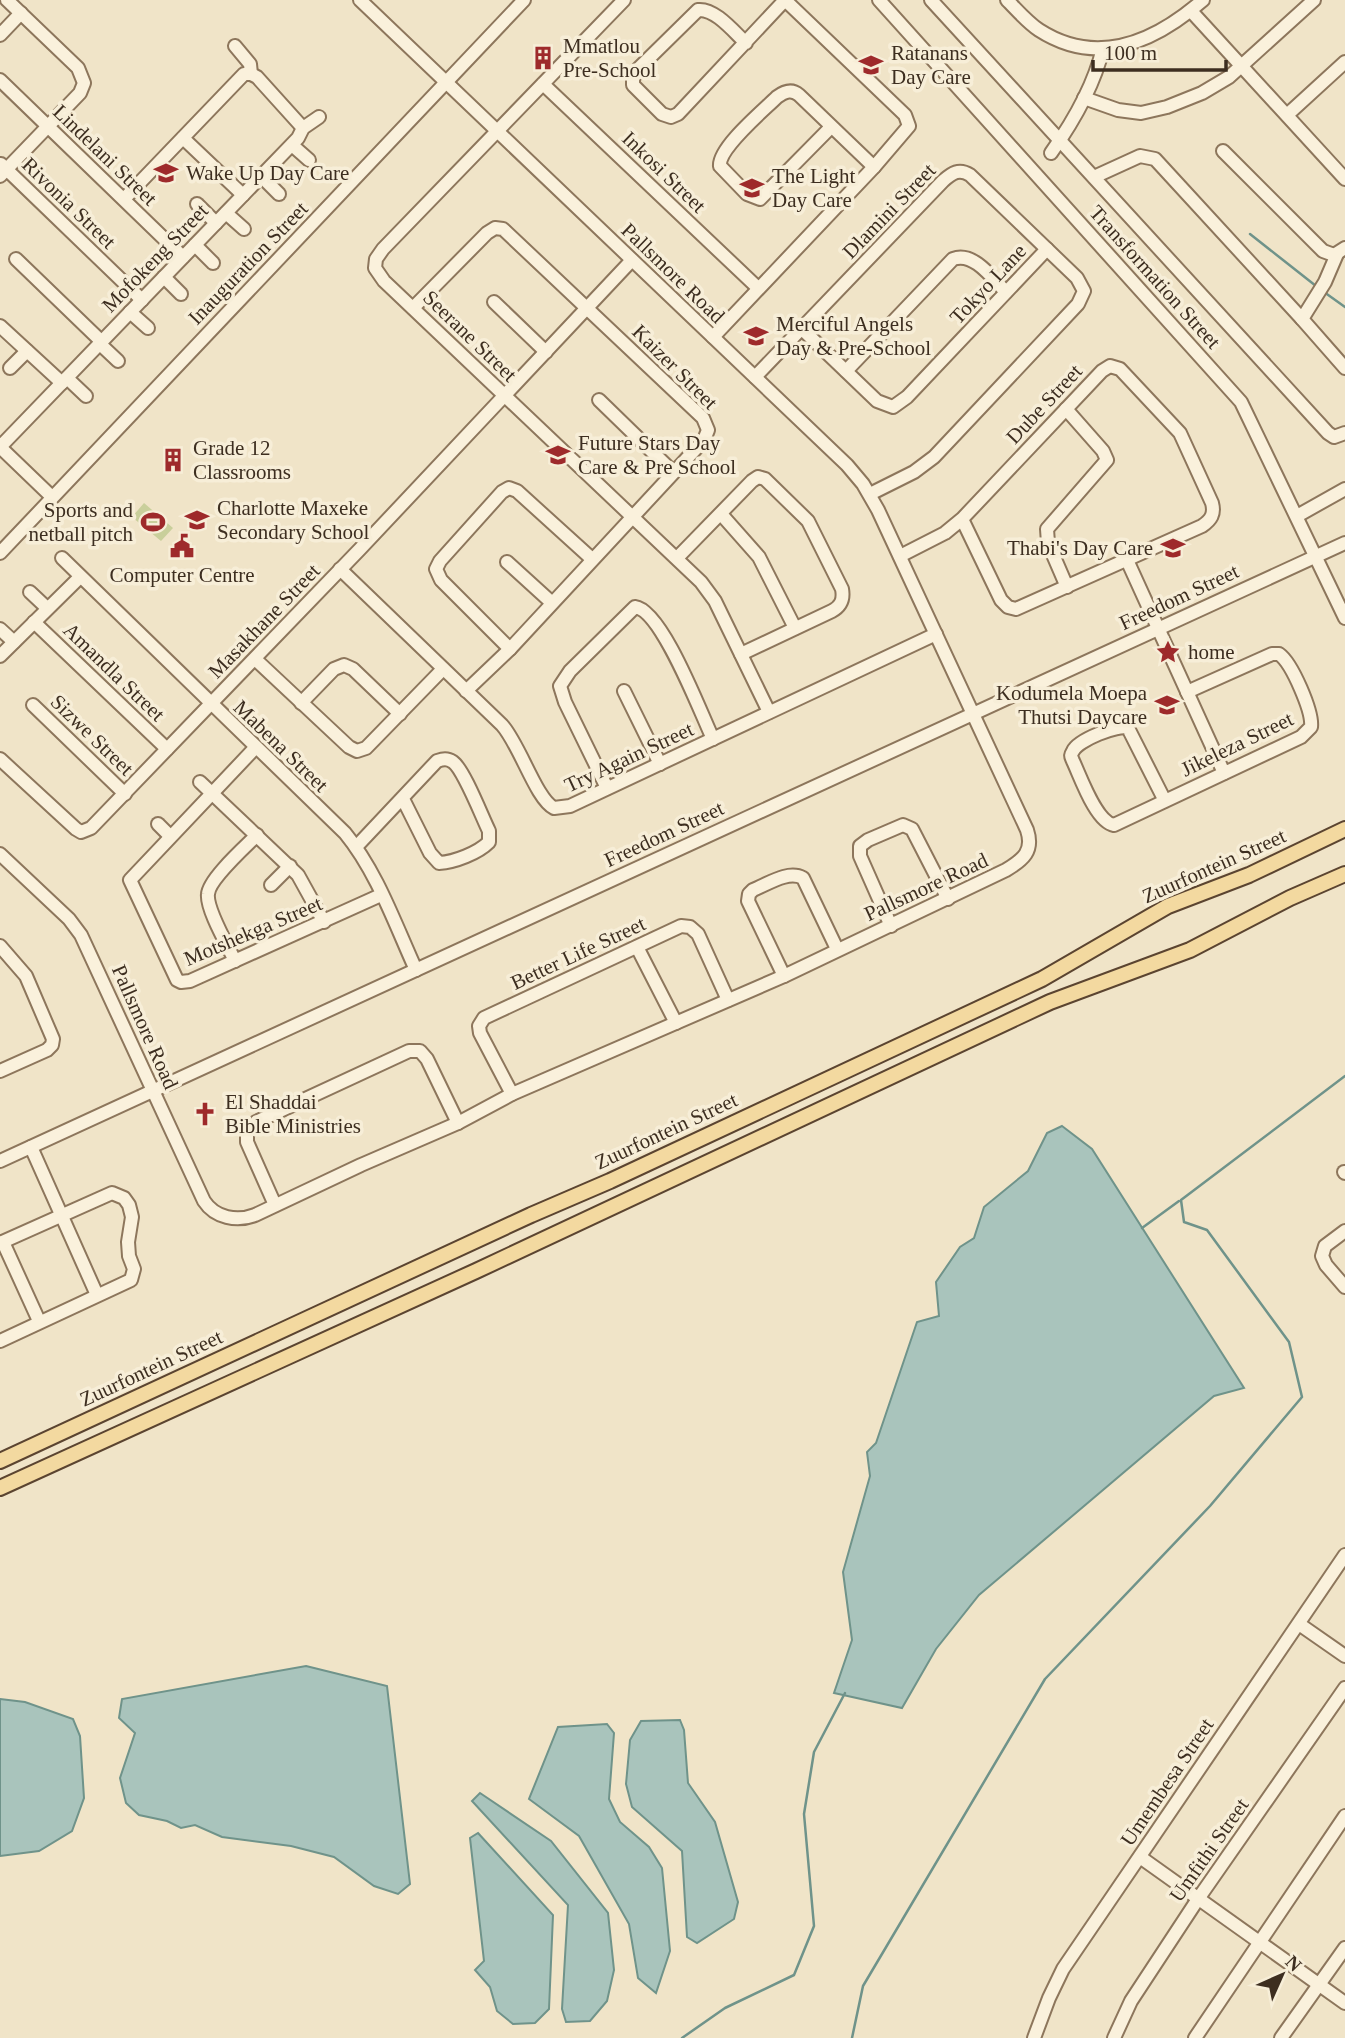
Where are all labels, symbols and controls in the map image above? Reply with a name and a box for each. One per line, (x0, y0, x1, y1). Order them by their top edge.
scale bar (1093, 28, 1226, 72)
place label: Mmatlou Pre-School (563, 34, 656, 82)
place label: Ratanans Day Care (891, 41, 971, 89)
text: 100 m (1104, 41, 1157, 65)
building icon: Mmatlou Pre-School (529, 44, 557, 72)
school or university icon: Ratanans Day Care (857, 51, 885, 79)
street label: Lindelani Street (48, 100, 162, 211)
street label: Inkosi Street (617, 126, 711, 218)
street label: Rivonia Street (17, 152, 121, 254)
street label: Dlamini Street (838, 158, 940, 264)
school or university icon: Wake Up Day Care (152, 159, 180, 187)
place label: Wake Up Day Care (186, 161, 349, 185)
place label: The Light Day Care (772, 164, 856, 212)
school or university icon: The Light Day Care (738, 174, 766, 202)
street label: Inauguration Street (183, 196, 313, 329)
street label: Mofokeng Street (97, 199, 213, 317)
street label: Transformation Street (1084, 201, 1226, 354)
street label: Pallsmore Road (617, 218, 730, 328)
street label: Tokyo Lane (945, 239, 1031, 329)
street label: Seerane Street (418, 285, 522, 387)
place label: Merciful Angels Day & Pre-School (776, 312, 931, 360)
street label: Kaizer Street (628, 320, 723, 415)
school or university icon: Merciful Angels Day & Pre-School (742, 322, 770, 350)
street label: Dube Street (1001, 359, 1087, 449)
place label: Future Stars Day Care & Pre School (578, 431, 736, 479)
place label: Grade 12 Classrooms (193, 436, 291, 484)
school or university icon: Future Stars Day Care & Pre School (544, 441, 572, 469)
building icon: Grade 12 Classrooms (159, 446, 187, 474)
place label: Charlotte Maxeke Secondary School (217, 496, 369, 544)
place label: Sports and netball pitch (29, 498, 134, 546)
school or university icon: Charlotte Maxeke Secondary School (183, 506, 211, 534)
sports icon: Sports and netball pitch (139, 508, 167, 536)
public building icon: Computer Centre (168, 532, 196, 560)
school or university icon: Thabi's Day Care (1159, 534, 1187, 562)
place label: Thabi's Day Care (1007, 536, 1153, 560)
street label: Masakhane Street (203, 559, 325, 683)
street label: Freedom Street (1116, 559, 1243, 635)
place label: Computer Centre (109, 563, 255, 587)
street label: Amandla Street (58, 618, 170, 726)
place icon: home (1154, 638, 1182, 666)
place label: home (1188, 640, 1235, 664)
place label: Kodumela Moepa Thutsi Daycare (996, 681, 1148, 729)
street label: Sizwe Street (46, 690, 138, 780)
school or university icon: Kodumela Moepa Thutsi Daycare (1153, 691, 1181, 719)
street label: Mabena Street (229, 695, 333, 797)
street label: Jikeleza Street (1177, 706, 1297, 781)
street label: Try Again Street (561, 717, 697, 797)
street label: Freedom Street (601, 796, 728, 872)
street label: Zuurfontein Street (1139, 824, 1290, 908)
street label: Pallsmore Road (860, 848, 992, 926)
street label: Motshekga Street (180, 891, 326, 971)
street label: Better Life Street (507, 911, 649, 995)
street label: Pallsmore Road (107, 961, 183, 1093)
street label: Zuurfontein Street (591, 1087, 741, 1175)
place label: El Shaddai Bible Ministries (225, 1090, 361, 1138)
church icon: El Shaddai Bible Ministries (191, 1100, 219, 1128)
street label: Zuurfontein Street (76, 1324, 226, 1412)
street label: Umembesa Street (1115, 1714, 1219, 1850)
street label: Umfithi Street (1165, 1794, 1254, 1906)
north arrow (1247, 1940, 1317, 2010)
text: N (1281, 1951, 1306, 1976)

